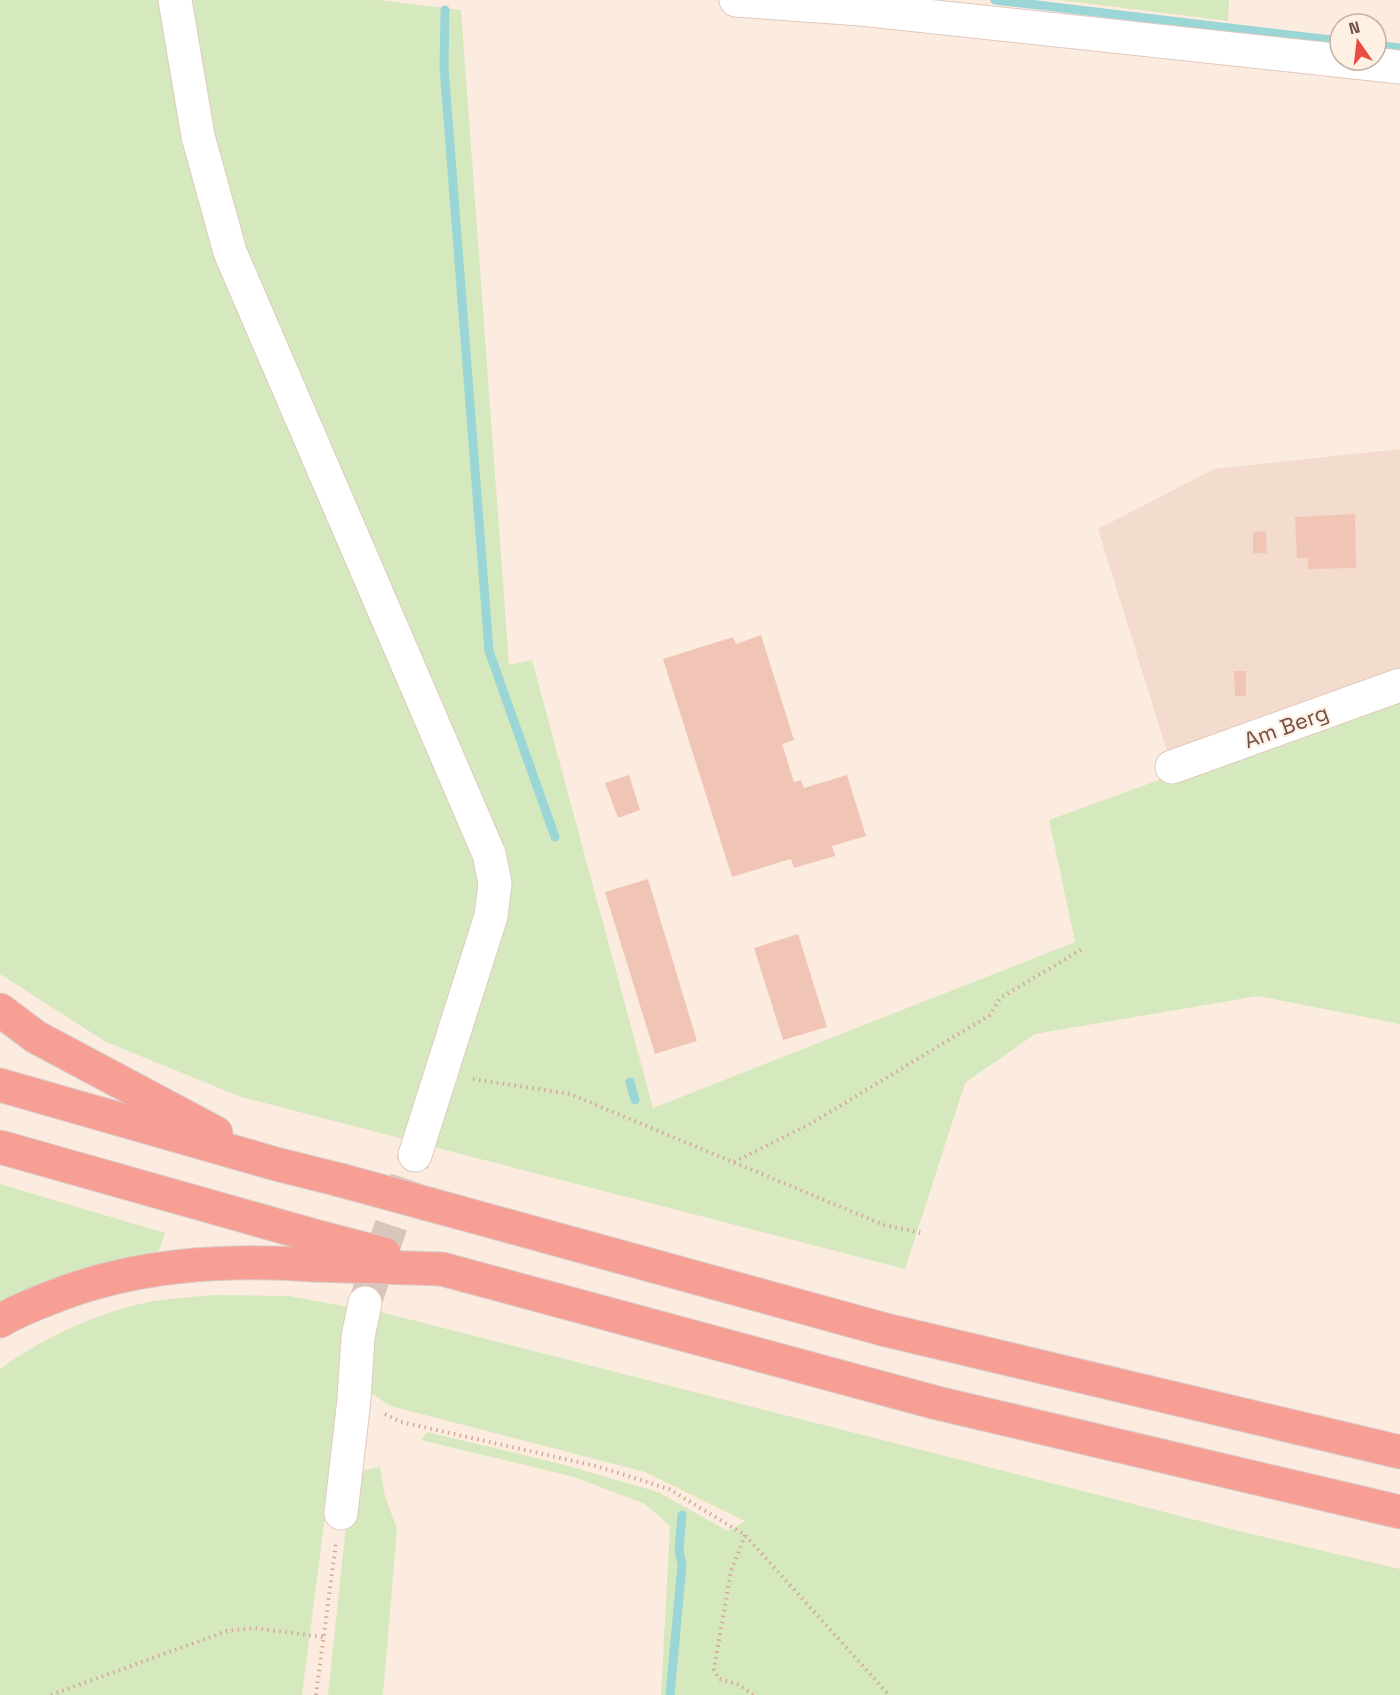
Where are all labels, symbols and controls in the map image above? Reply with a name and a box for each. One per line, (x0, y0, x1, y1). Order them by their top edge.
north arrow (1328, 12, 1388, 72)
text: N (1347, 16, 1362, 39)
street label: Am Berg (1240, 698, 1332, 754)

